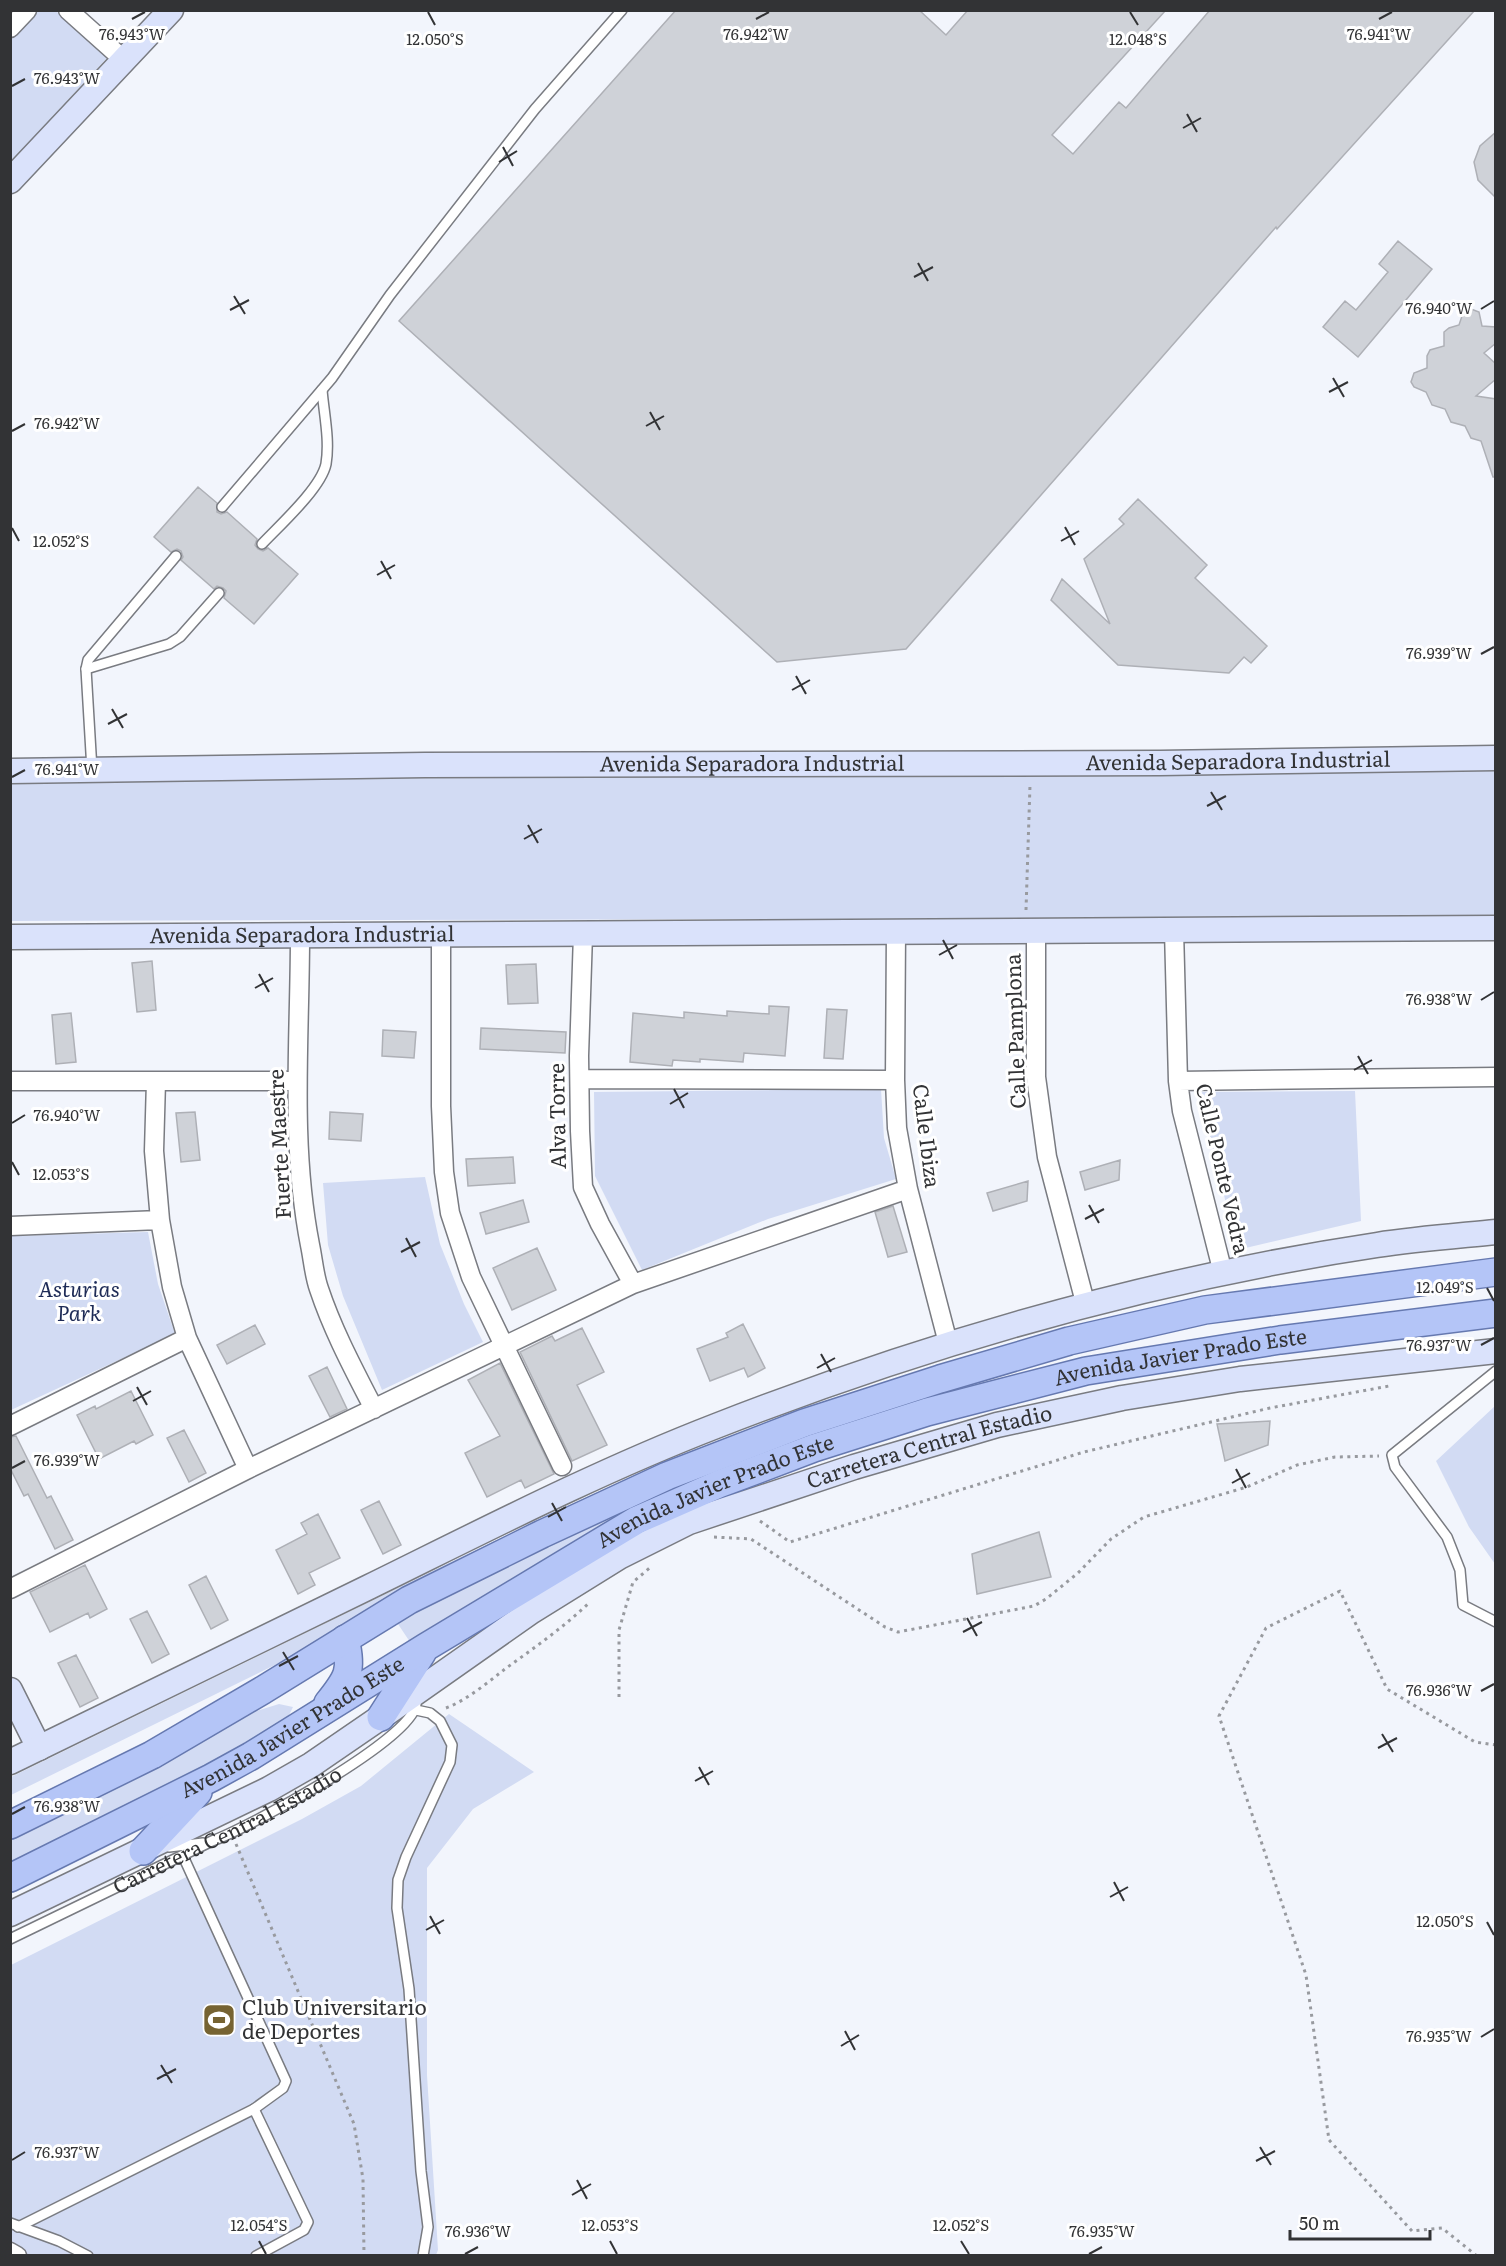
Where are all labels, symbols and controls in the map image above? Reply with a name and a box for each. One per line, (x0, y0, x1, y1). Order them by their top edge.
text: 76.943°W (99, 22, 166, 45)
text: 76.942°W (723, 22, 789, 45)
text: 76.941°W (1347, 22, 1412, 45)
text: 12.050°S (406, 27, 464, 50)
text: 12.048°S (1109, 27, 1167, 50)
text: 76.943°W (34, 66, 101, 89)
text: 76.940°W (1406, 296, 1473, 319)
text: 76.942°W (34, 411, 100, 434)
text: 12.052°S (33, 529, 89, 552)
text: 76.939°W (1406, 641, 1473, 664)
street label: Avenida Separadora Industrial (1085, 742, 1391, 776)
street label: Avenida Separadora Industrial (599, 746, 905, 778)
text: 76.941°W (35, 757, 100, 780)
street label: Avenida Separadora Industrial (149, 916, 455, 949)
street label: Calle Pamplona (995, 952, 1032, 1109)
text: 76.938°W (1406, 987, 1473, 1010)
street label: Alva Torre (539, 1063, 572, 1169)
street label: Fuerte Maestre (258, 1068, 297, 1220)
street label: Calle Ponte Vedra (1190, 1080, 1259, 1258)
street label: Calle Ibiza (907, 1082, 950, 1190)
text: 76.940°W (34, 1103, 101, 1126)
text: 12.053°S (32, 1162, 90, 1185)
park label: Asturias Park (38, 1272, 120, 1327)
text: 12.049°S (1416, 1275, 1474, 1298)
street label: Avenida Javier Prado Este (1050, 1319, 1309, 1392)
text: 76.937°W (1406, 1333, 1472, 1356)
street label: Carretera Central Estadio (802, 1396, 1055, 1495)
street label: Avenida Javier Prado Este (589, 1425, 837, 1554)
text: 76.939°W (34, 1448, 101, 1471)
street label: Avenida Javier Prado Este (174, 1647, 409, 1804)
text: 76.936°W (1406, 1678, 1473, 1701)
street label: Carretera Central Estadio (107, 1757, 347, 1900)
text: 76.938°W (34, 1794, 101, 1817)
text: 12.050°S (1416, 1909, 1474, 1932)
place label: Club Universitario de Deportes (242, 1990, 427, 2045)
sports icon: Club Universitario de Deportes (201, 2002, 237, 2038)
text: 76.935°W (1406, 2024, 1472, 2047)
text: 76.937°W (34, 2140, 100, 2163)
scale bar (1290, 2203, 1430, 2241)
text: 50 m (1299, 2209, 1340, 2236)
text: 12.054°S (231, 2213, 287, 2236)
text: 12.053°S (581, 2213, 639, 2236)
text: 12.052°S (933, 2213, 989, 2236)
text: 76.936°W (445, 2219, 512, 2242)
text: 76.935°W (1069, 2219, 1135, 2242)

